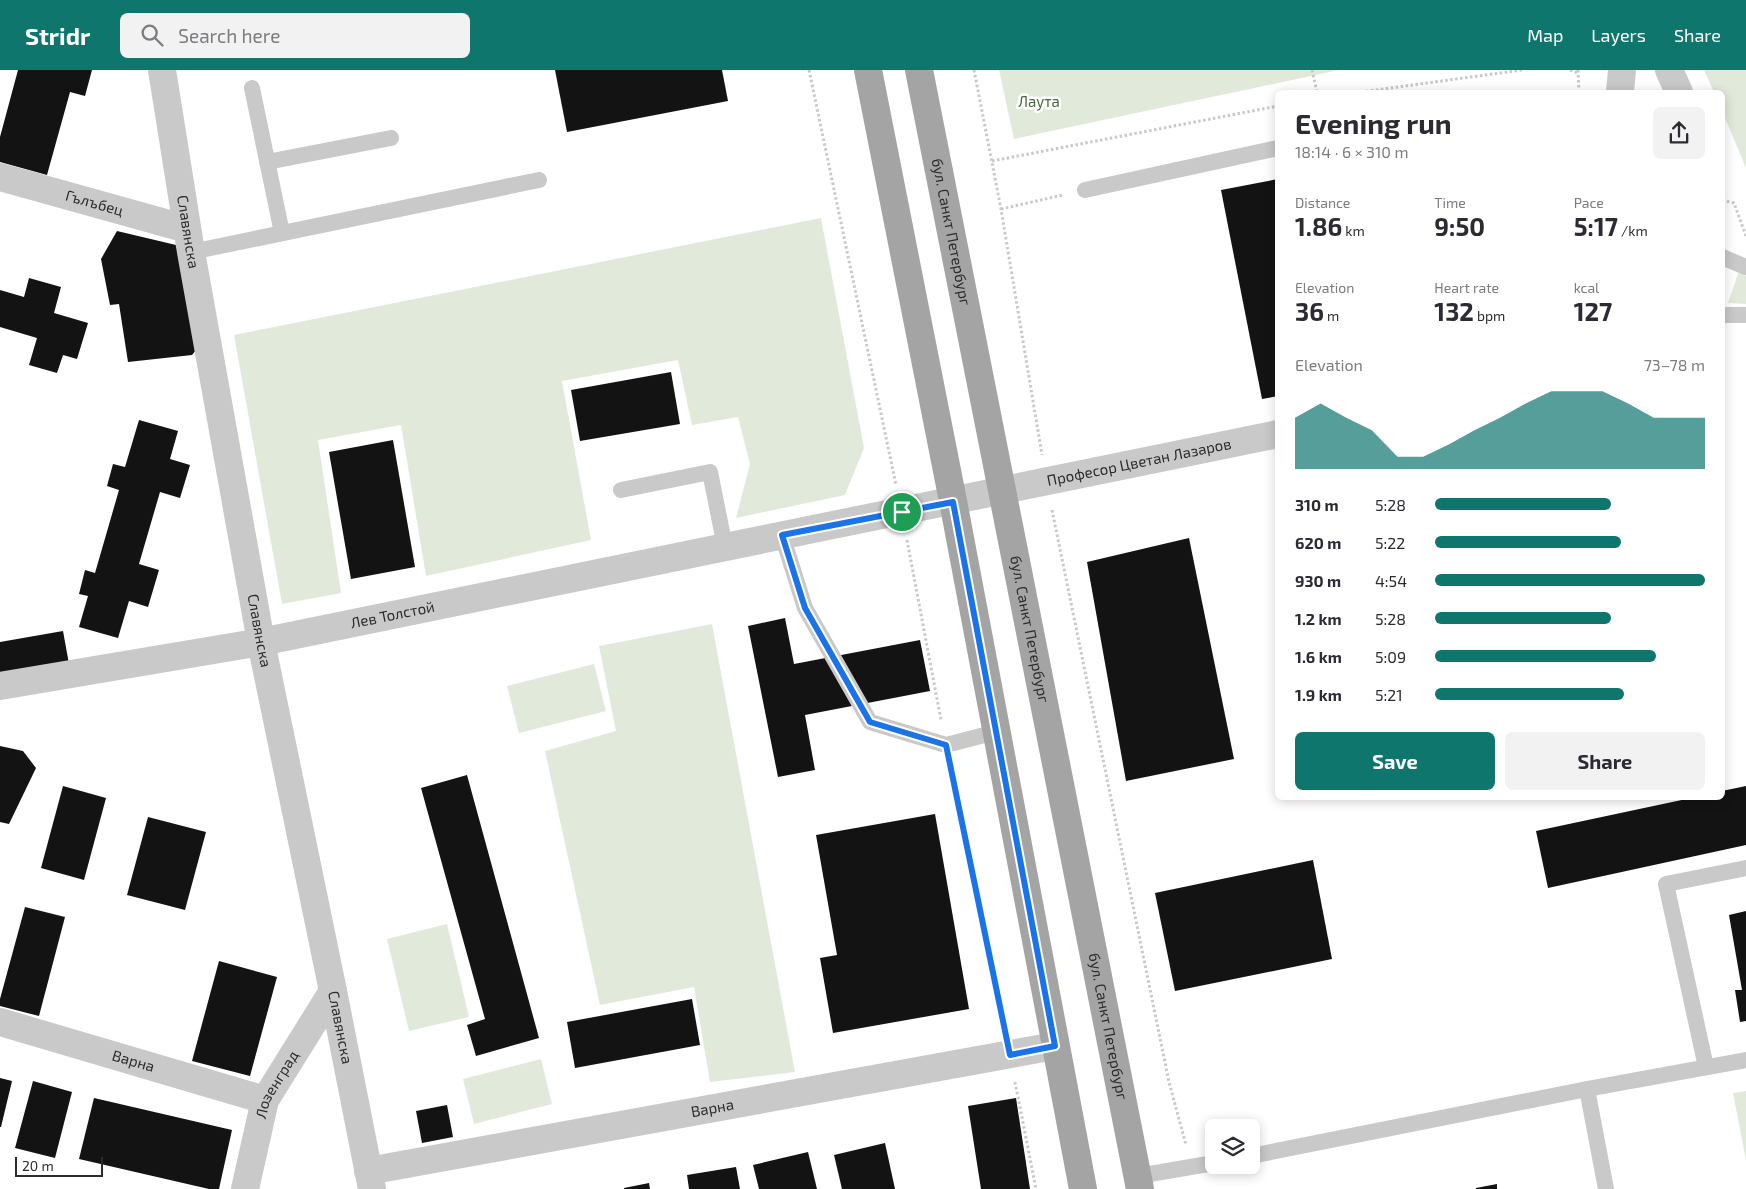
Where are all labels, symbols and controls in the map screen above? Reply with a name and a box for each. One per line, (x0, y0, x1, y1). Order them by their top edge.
search box (120, 13, 470, 58)
text: Stridr (25, 21, 90, 50)
icon: search (138, 21, 166, 49)
text: Search here (178, 24, 280, 47)
text: Map (1527, 24, 1563, 46)
text: Layers (1591, 24, 1646, 46)
text: Share (1674, 24, 1721, 46)
park label: Лаута (1018, 92, 1060, 111)
text: Evening run (1295, 106, 1452, 140)
button: share (1653, 107, 1705, 159)
text: 18:14 · 6 × 310 m (1295, 142, 1409, 161)
street label: бул. Санкт Петербург (929, 156, 975, 307)
street label: Гълъбец (64, 186, 126, 219)
street label: Славянска (174, 194, 204, 270)
text: Distance (1295, 194, 1350, 211)
text: Time (1434, 194, 1466, 211)
text: Pace (1574, 194, 1604, 211)
text: 1.86 (1295, 211, 1342, 241)
text: 9:50 (1434, 211, 1485, 241)
text: 5:17 (1574, 211, 1618, 241)
text: km (1342, 222, 1365, 239)
text: /km (1618, 222, 1648, 239)
text: Elevation (1295, 279, 1354, 296)
text: Heart rate (1434, 279, 1499, 296)
text: kcal (1574, 279, 1599, 296)
text: 36 (1295, 296, 1324, 326)
text: 132 (1434, 296, 1474, 326)
text: 127 (1574, 296, 1612, 326)
text: m (1324, 307, 1339, 324)
text: bpm (1474, 307, 1505, 324)
text: Elevation (1295, 355, 1363, 374)
text: 73–78 m (1644, 355, 1705, 374)
street label: Професор Цветан Лазаров (1045, 434, 1233, 489)
pin (881, 491, 923, 533)
text: 310 m (1295, 495, 1339, 514)
text: 5:28 (1375, 495, 1406, 514)
icon: arrive (888, 498, 916, 526)
text: 620 m (1295, 533, 1341, 552)
text: 5:22 (1375, 533, 1405, 552)
street label: бул. Санкт Петербург (1007, 554, 1054, 704)
text: 930 m (1295, 571, 1341, 590)
text: 4:54 (1375, 571, 1407, 590)
street label: Славянска (245, 592, 276, 669)
street label: Лев Толстой (349, 597, 436, 631)
text: 1.2 km (1295, 609, 1342, 628)
text: 5:28 (1375, 609, 1406, 628)
text: 1.6 km (1295, 647, 1342, 666)
text: 5:09 (1375, 647, 1406, 666)
text: 1.9 km (1295, 685, 1342, 704)
text: 5:21 (1375, 685, 1403, 704)
button: Save (1295, 732, 1495, 790)
button: Share (1505, 732, 1705, 790)
street label: бул. Санкт Петербург (1086, 951, 1132, 1102)
street label: Славянска (325, 989, 357, 1065)
street label: Варна (110, 1046, 157, 1075)
street label: Лозенград (251, 1047, 302, 1120)
street label: Варна (689, 1095, 735, 1120)
map controls (1205, 1119, 1260, 1174)
button: layers (1205, 1119, 1260, 1174)
scale bar (15, 1154, 102, 1177)
text: 20 m (22, 1157, 54, 1174)

